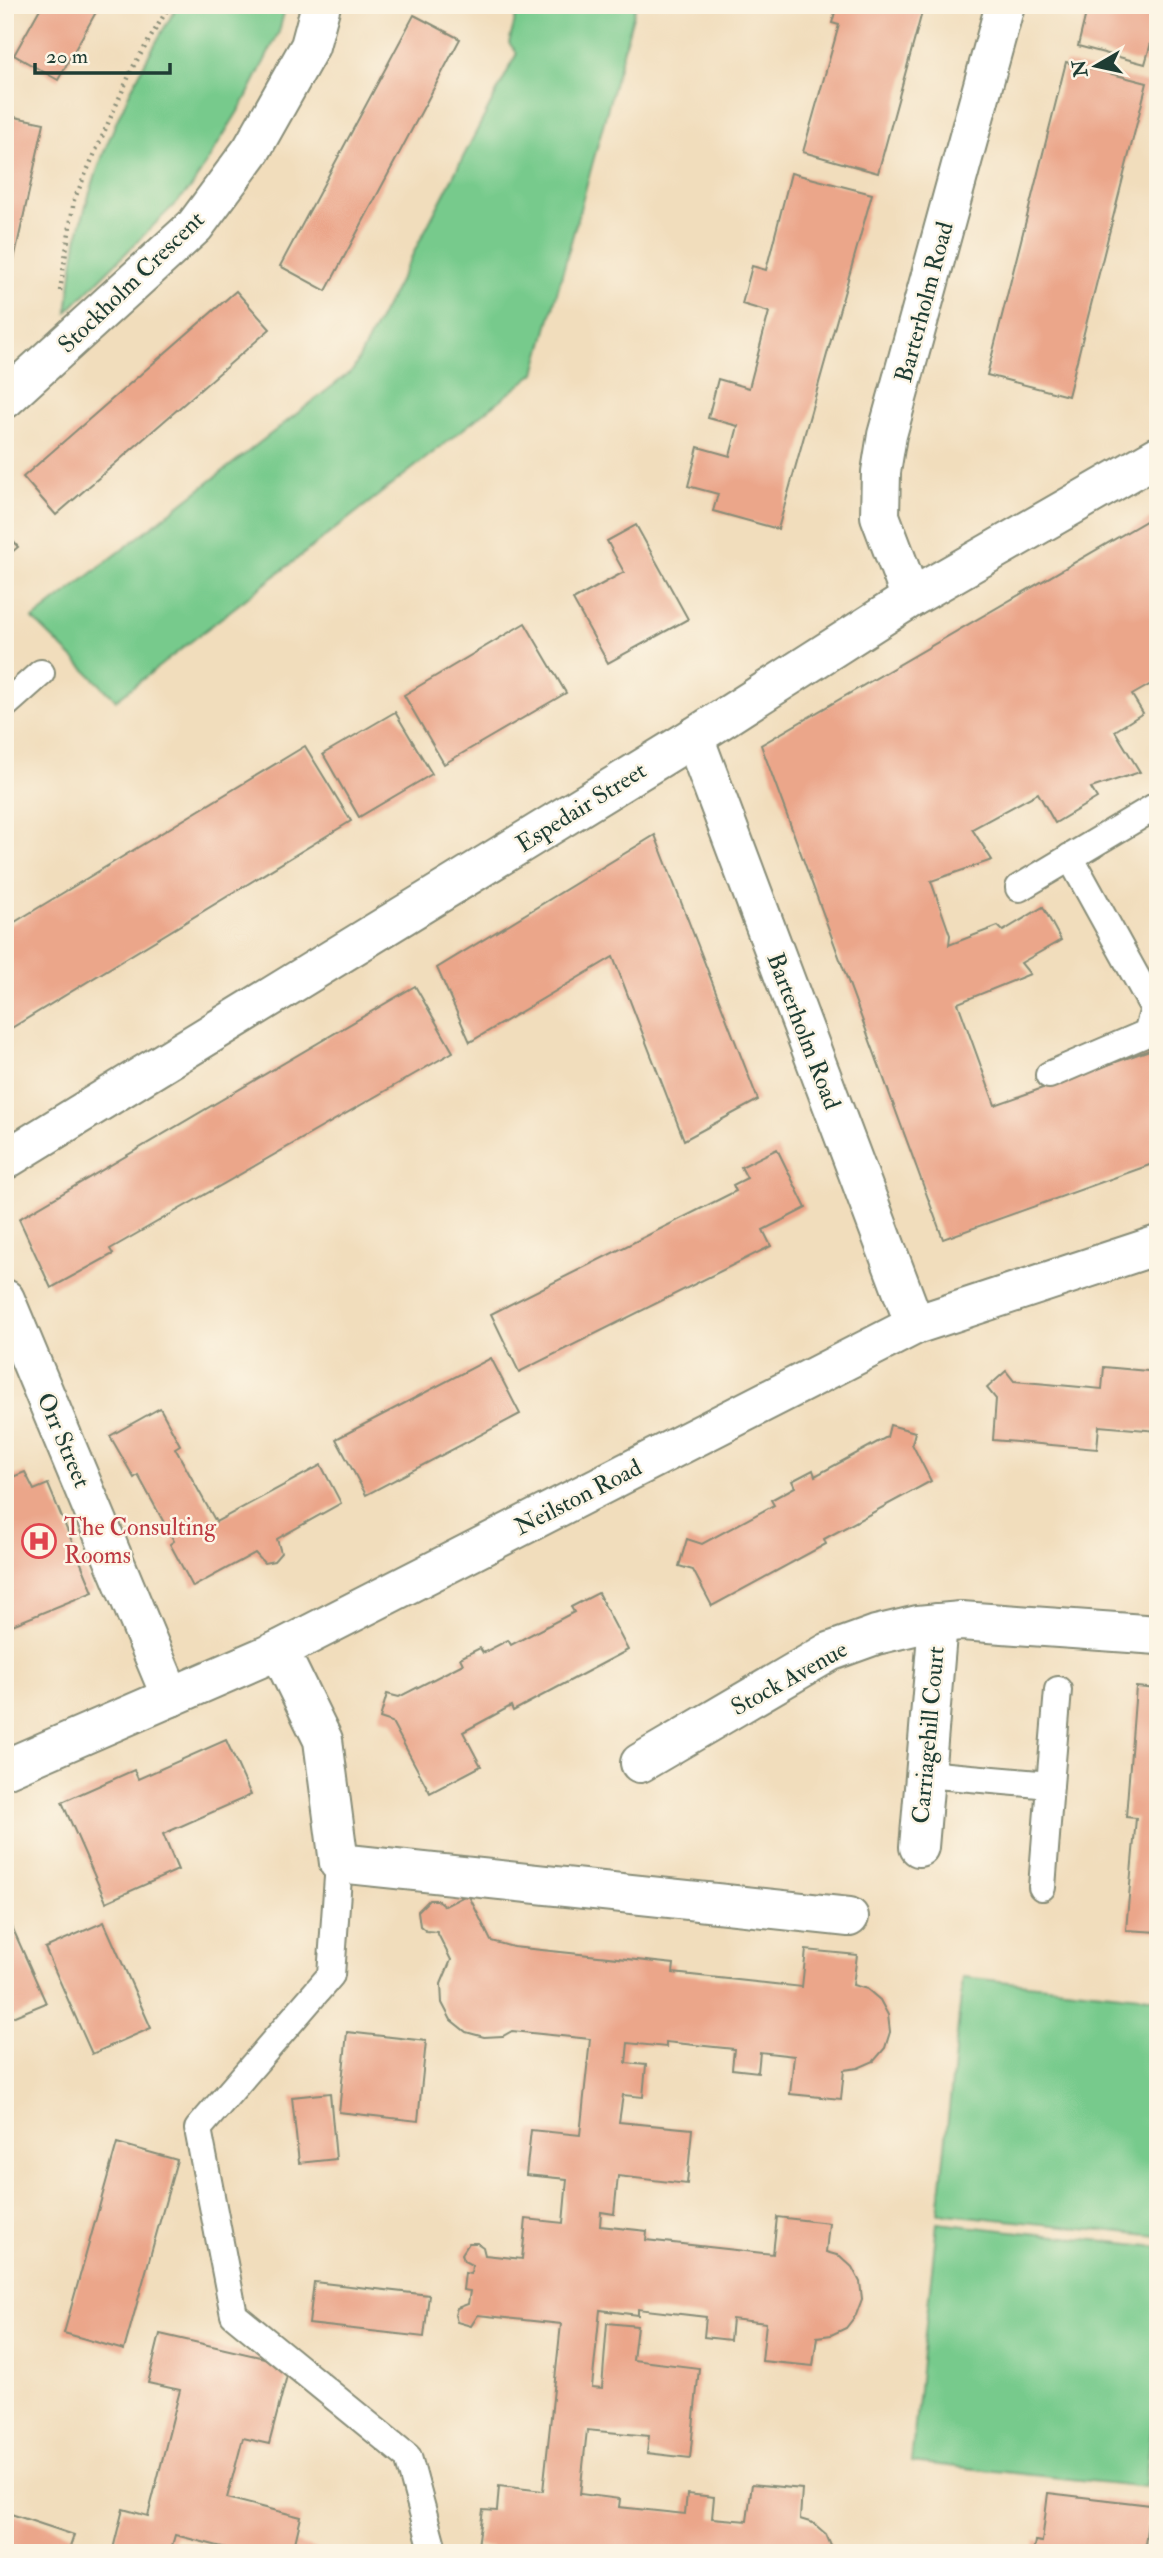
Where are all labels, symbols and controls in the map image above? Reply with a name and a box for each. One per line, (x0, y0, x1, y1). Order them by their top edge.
scale bar (35, 32, 170, 76)
north arrow (1062, 32, 1132, 102)
text: 20 m (46, 43, 88, 70)
text: N (1067, 57, 1094, 80)
street label: Stockholm Crescent (52, 204, 211, 360)
street label: Barterholm Road (888, 218, 961, 386)
street label: Espedair Street (510, 755, 652, 860)
street label: Barterholm Road (759, 949, 848, 1114)
street label: Orr Street (30, 1388, 97, 1493)
street label: Neilston Road (509, 1452, 647, 1543)
place label: The Consulting Rooms (64, 1512, 217, 1571)
hospital icon: The Consulting Rooms (20, 1522, 58, 1560)
street label: Stock Avenue (726, 1634, 853, 1723)
street label: Carriagehill Court (905, 1645, 952, 1825)

